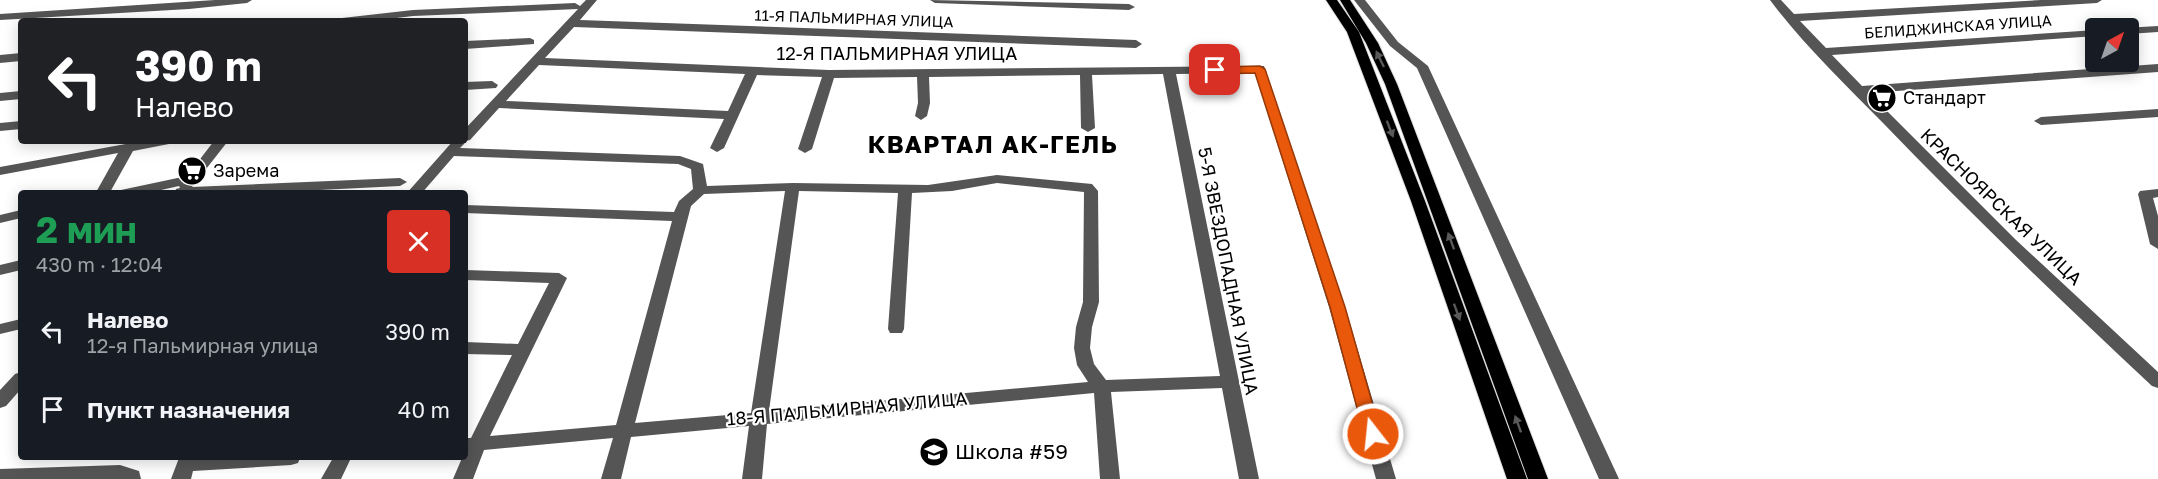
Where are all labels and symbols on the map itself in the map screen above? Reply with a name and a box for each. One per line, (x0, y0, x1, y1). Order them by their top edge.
street label: 11-Я ПАЛЬМИРНАЯ УЛИЦА (754, 6, 954, 30)
street label: БЕЛИДЖИНСКАЯ УЛИЦА (1864, 10, 2052, 42)
north arrow (2085, 18, 2139, 72)
street label: 12-Я ПАЛЬМИРНАЯ УЛИЦА (777, 42, 1017, 64)
pin (1189, 44, 1240, 95)
one-way arrow (1376, 51, 1385, 68)
supermarket icon: Стандарт (1866, 82, 1898, 114)
place label: Стандарт (1903, 86, 1986, 108)
one-way arrow (1385, 120, 1395, 138)
street label: КРАСНОЯРСКАЯ УЛИЦА (1916, 123, 2087, 289)
district label: КВАРТАЛ АК-ГЕЛЬ (868, 129, 1118, 158)
street label: 5-Я ЗВЕЗДОПАДНАЯ УЛИЦА (1194, 145, 1264, 397)
supermarket icon: Зарема (176, 155, 208, 187)
place label: Зарема (213, 159, 279, 181)
one-way arrow (1445, 232, 1455, 250)
one-way arrow (1453, 303, 1463, 321)
street label: 18-Я ПАЛЬМИРНАЯ УЛИЦА (726, 387, 968, 429)
position arrow (1341, 402, 1405, 466)
one-way arrow (1513, 415, 1523, 433)
school or university icon: Школа #59 (918, 436, 950, 468)
place label: Школа #59 (955, 438, 1068, 464)

